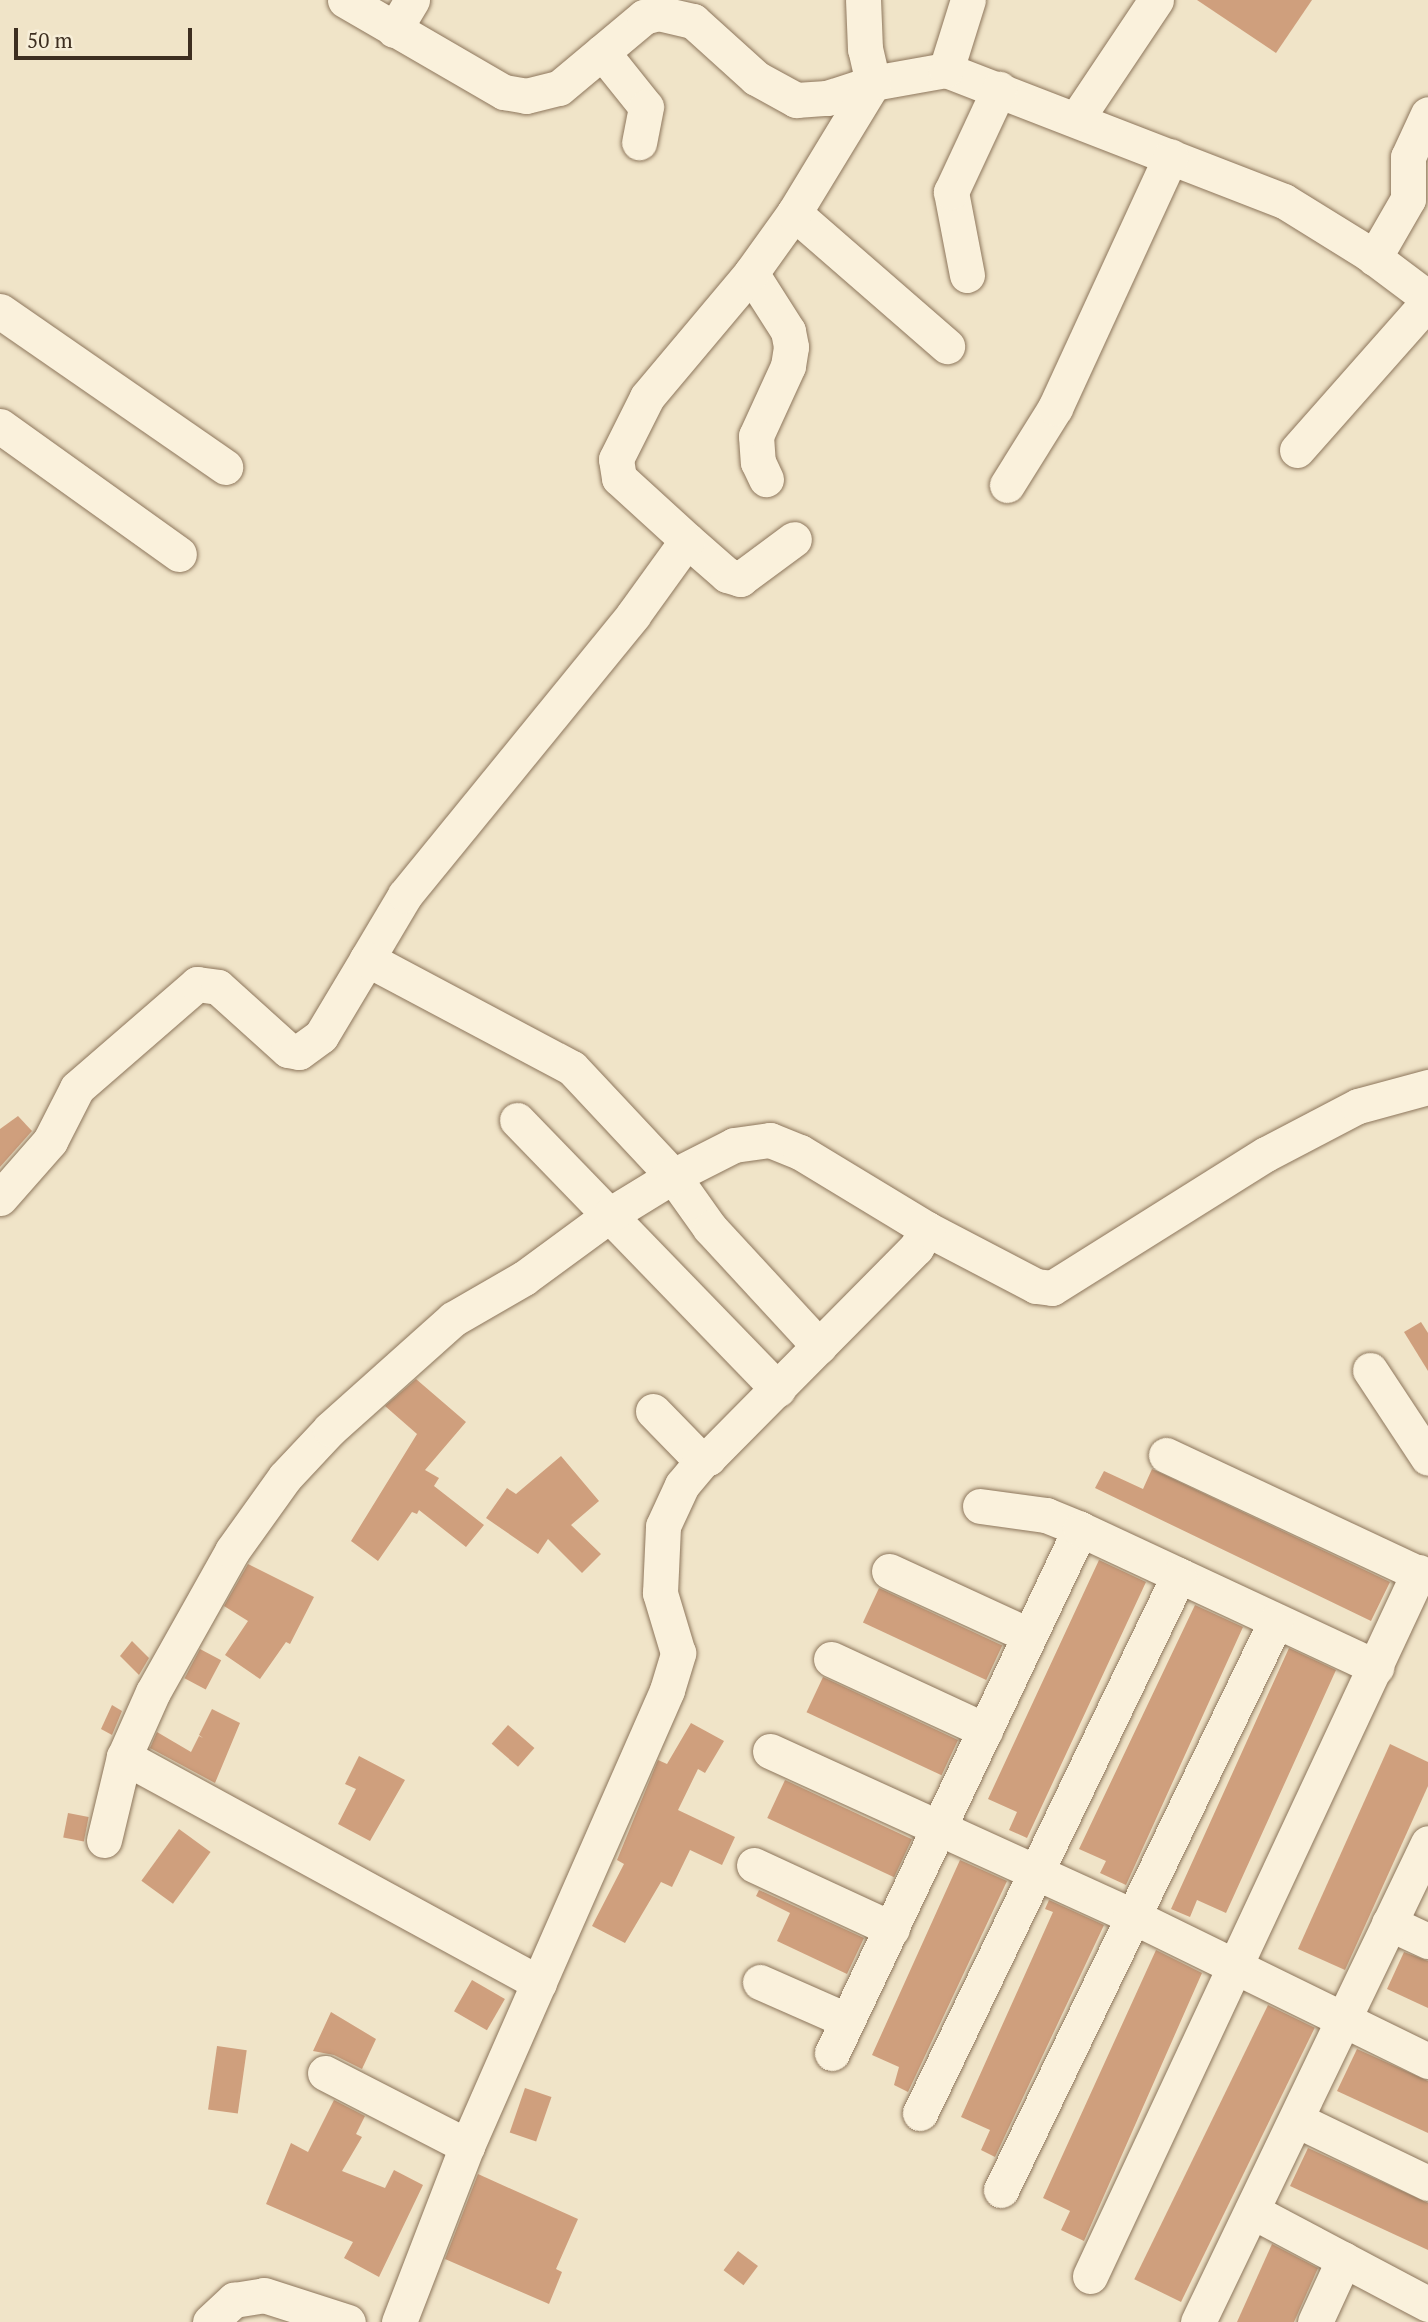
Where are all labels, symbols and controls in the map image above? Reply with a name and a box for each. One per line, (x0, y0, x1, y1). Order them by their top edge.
scale bar (18, 14, 196, 58)
text: 50 m (27, 26, 73, 54)

